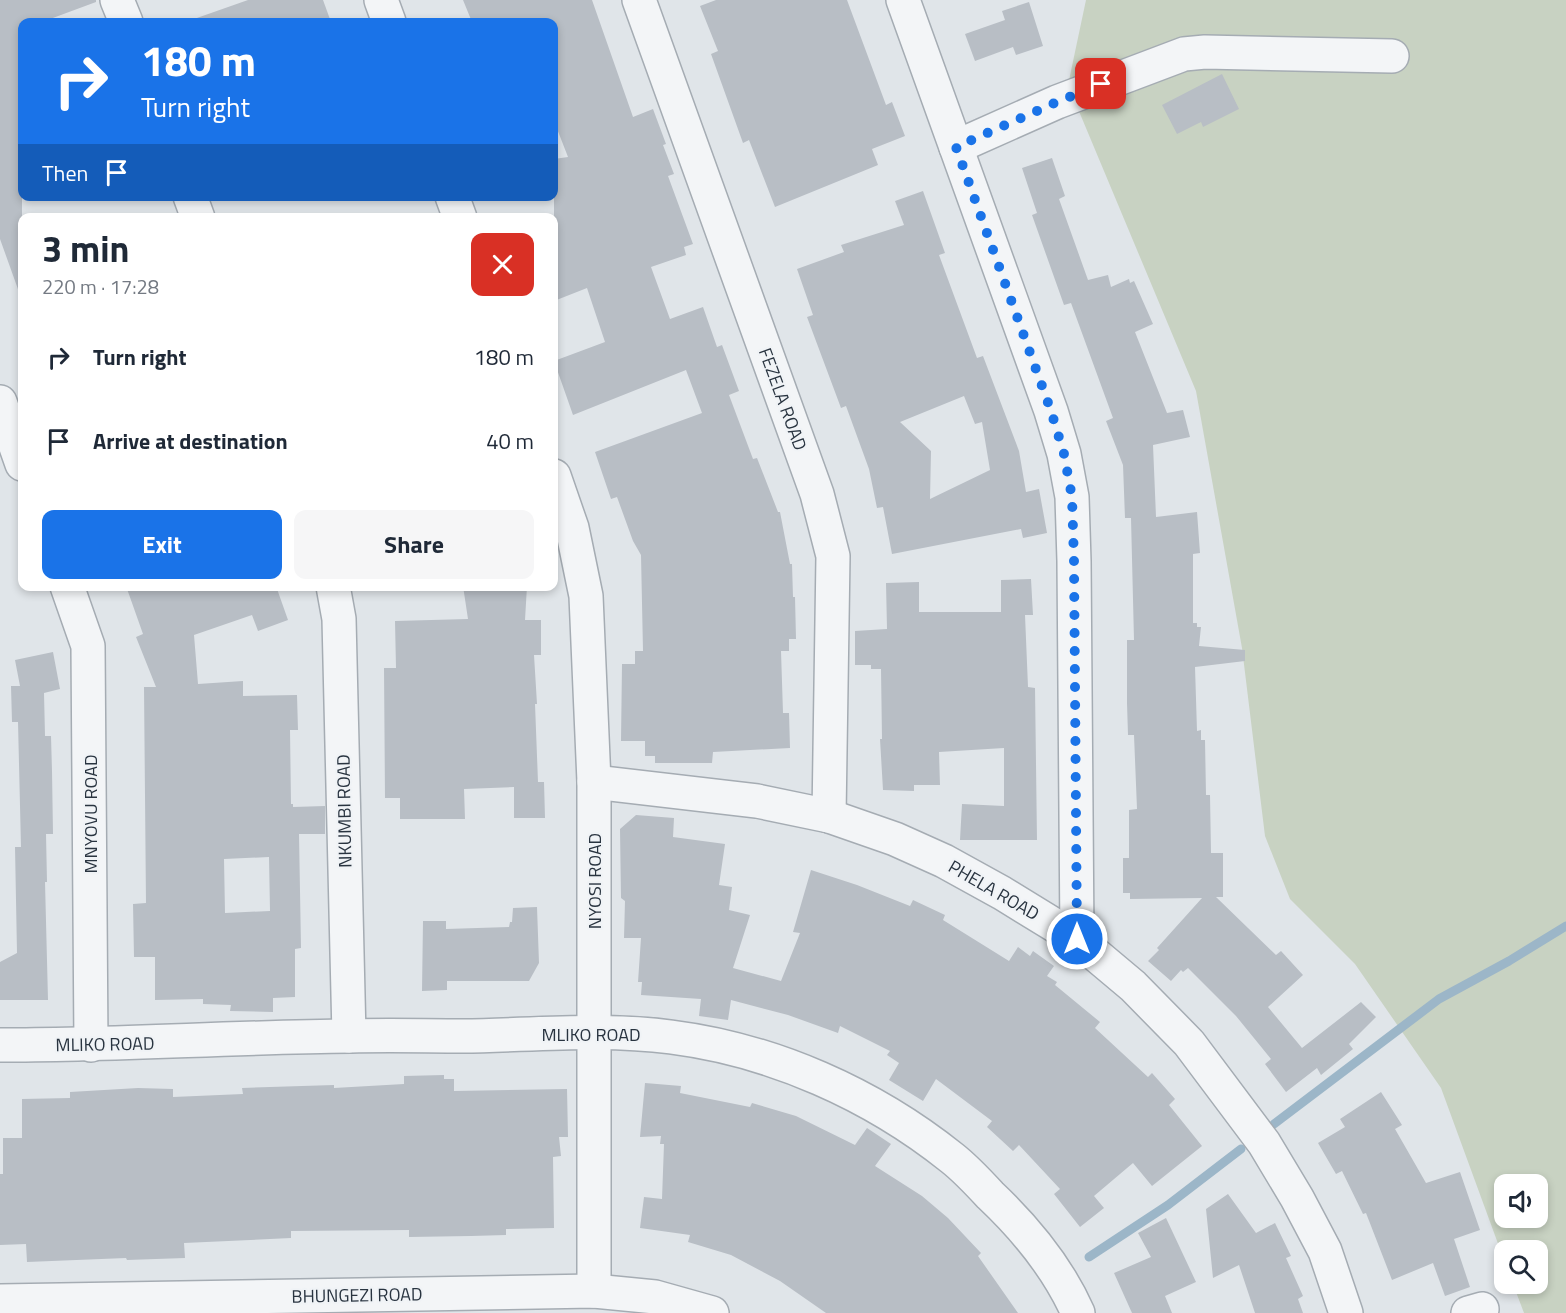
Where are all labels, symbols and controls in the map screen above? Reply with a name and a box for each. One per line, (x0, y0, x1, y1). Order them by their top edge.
text: 180 m (141, 28, 256, 92)
icon: right (42, 42, 120, 120)
pin (1075, 58, 1126, 109)
icon: arrive (1084, 67, 1117, 100)
text: Turn right (141, 86, 250, 127)
text: Then (42, 156, 88, 190)
icon: arrive (100, 156, 133, 189)
text: 3 min (42, 221, 129, 276)
button: close (471, 233, 534, 296)
text: 220 m · 17:28 (42, 271, 159, 302)
text: Turn right (93, 340, 187, 374)
text: 180 m (474, 340, 534, 374)
icon: right (42, 341, 75, 374)
street label: FEZELA ROAD (752, 344, 814, 454)
text: Arrive at destination (93, 424, 288, 458)
text: 40 m (486, 424, 534, 458)
icon: arrive (42, 425, 75, 458)
button: Exit (42, 510, 282, 579)
button: Share (294, 510, 534, 579)
street label: MNYOVU ROAD (77, 754, 104, 874)
street label: NKUMBI ROAD (330, 754, 358, 868)
street label: NYOSI ROAD (581, 833, 608, 929)
street label: PHELA ROAD (943, 853, 1045, 927)
position arrow (1045, 907, 1109, 971)
street label: MLIKO ROAD (541, 1021, 641, 1048)
street label: MLIKO ROAD (55, 1030, 155, 1058)
map controls (1494, 1174, 1548, 1294)
button: sound (1494, 1174, 1548, 1228)
button: search (1494, 1240, 1548, 1294)
street label: BHUNGEZI ROAD (291, 1280, 423, 1310)

